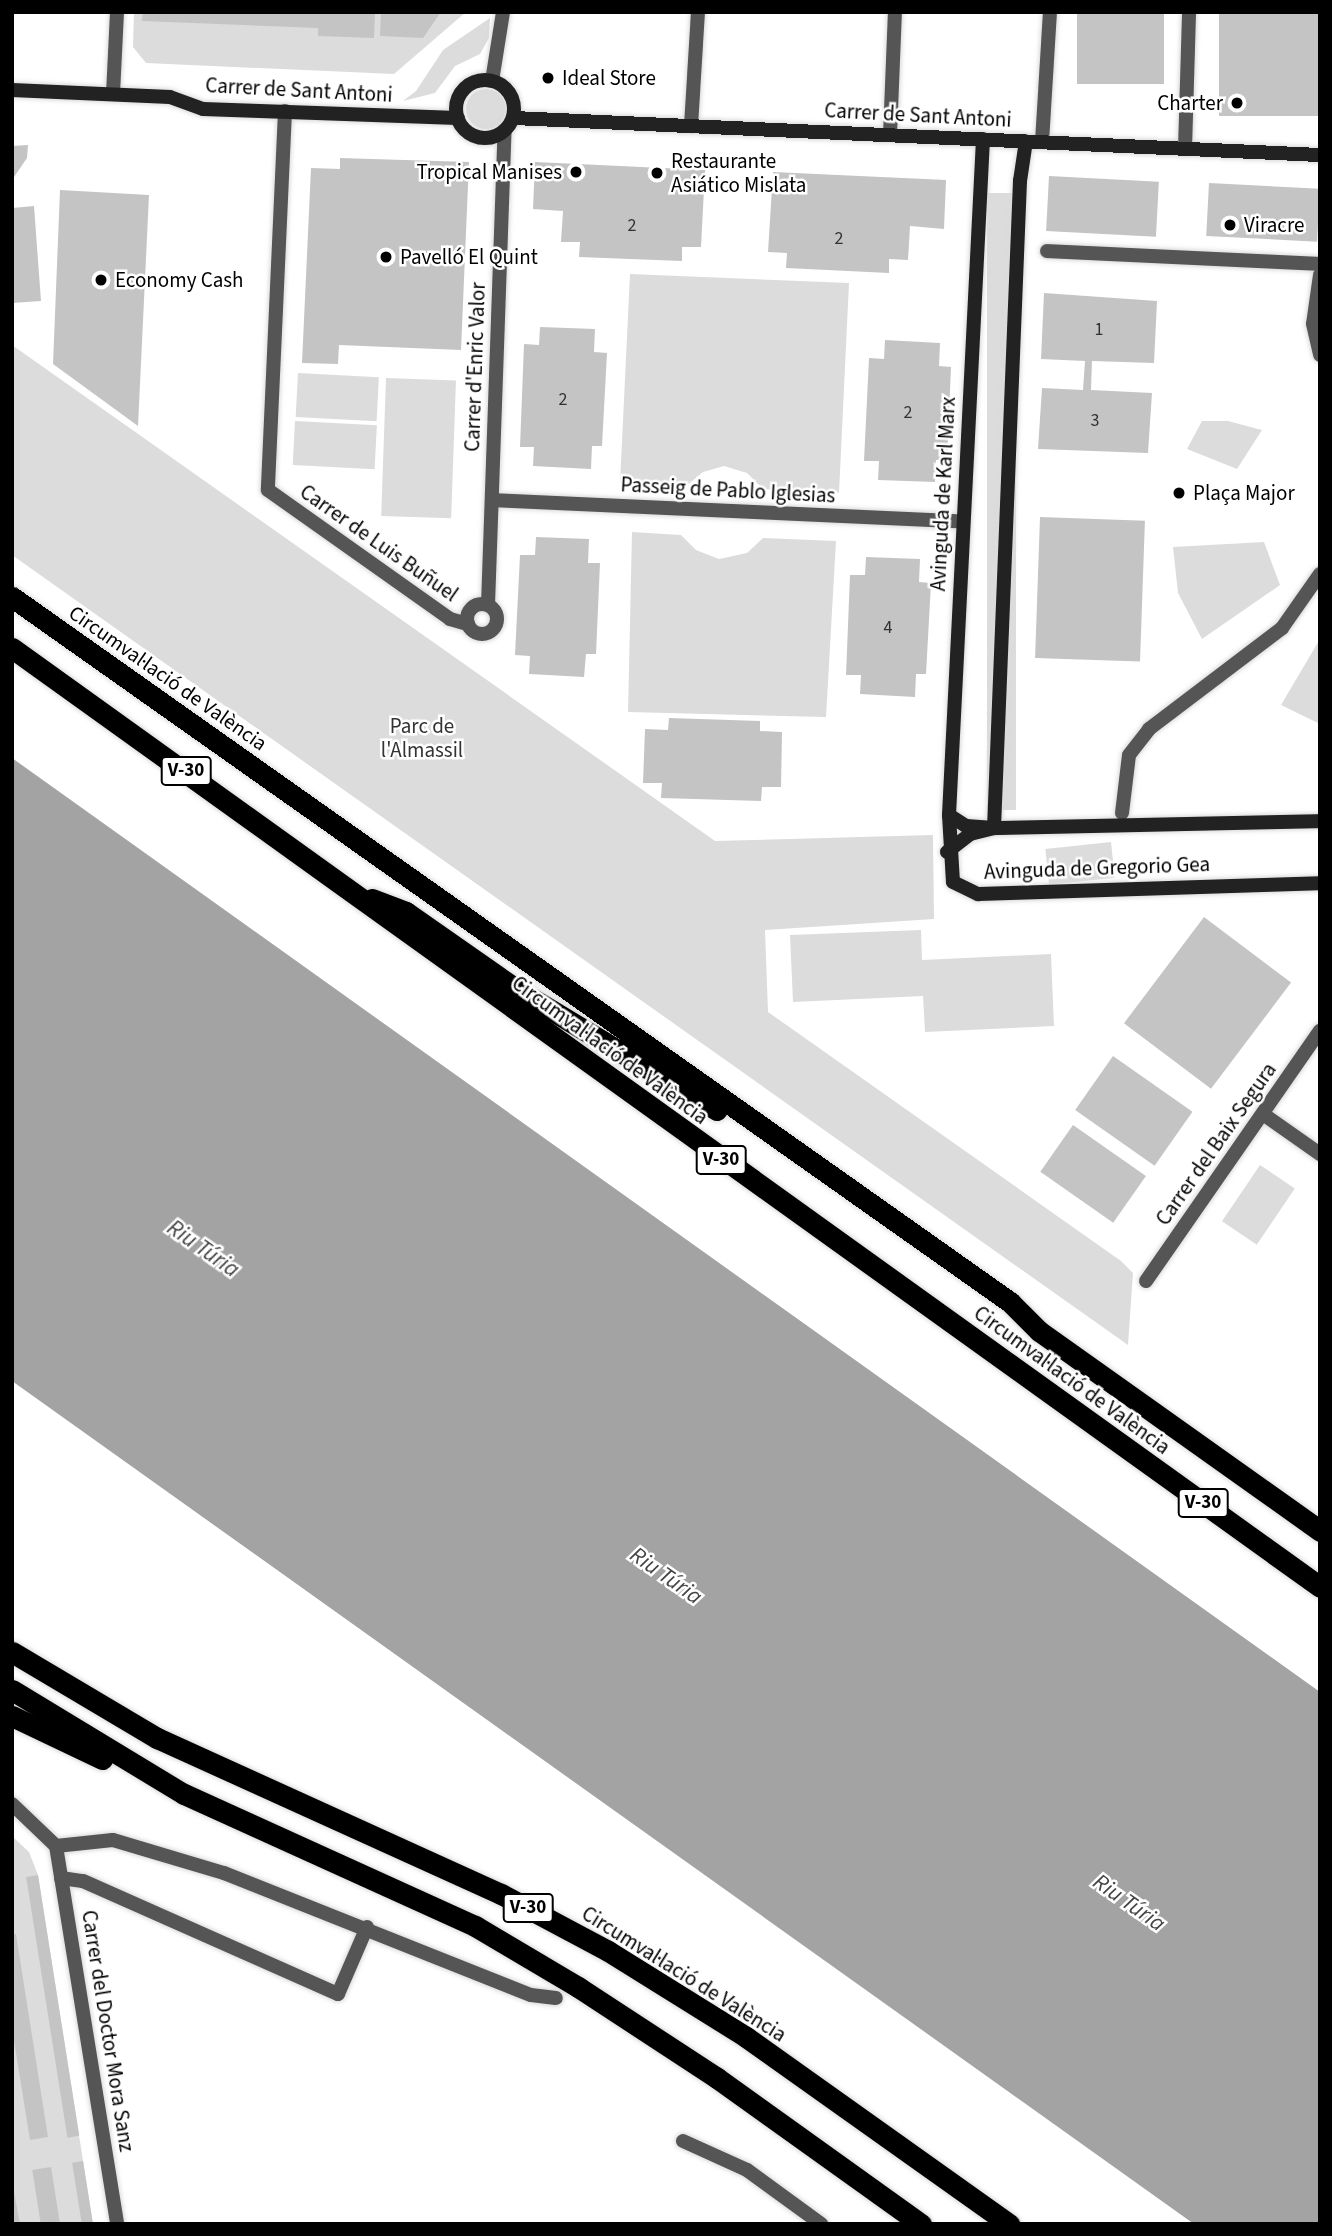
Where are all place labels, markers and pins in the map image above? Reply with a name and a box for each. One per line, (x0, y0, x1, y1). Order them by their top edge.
place label: Ideal Store (562, 65, 656, 91)
marker: Ideal Store (540, 70, 556, 86)
place label: Charter (1157, 90, 1223, 116)
marker: Charter (1229, 95, 1245, 111)
place label: Restaurante Asiático Mislata (671, 148, 806, 198)
place label: Tropical Manises (416, 159, 562, 185)
marker: Tropical Manises (568, 164, 584, 180)
marker: Restaurante Asiático Mislata (649, 165, 665, 181)
place label: Viracre (1244, 212, 1304, 238)
marker: Viracre (1222, 217, 1238, 233)
place label: Pavelló El Quint (400, 244, 538, 270)
marker: Pavelló El Quint (378, 249, 394, 265)
place label: Economy Cash (115, 267, 243, 293)
marker: Economy Cash (93, 272, 109, 288)
place label: Plaça Major (1193, 480, 1295, 506)
marker: Plaça Major (1171, 485, 1187, 501)

